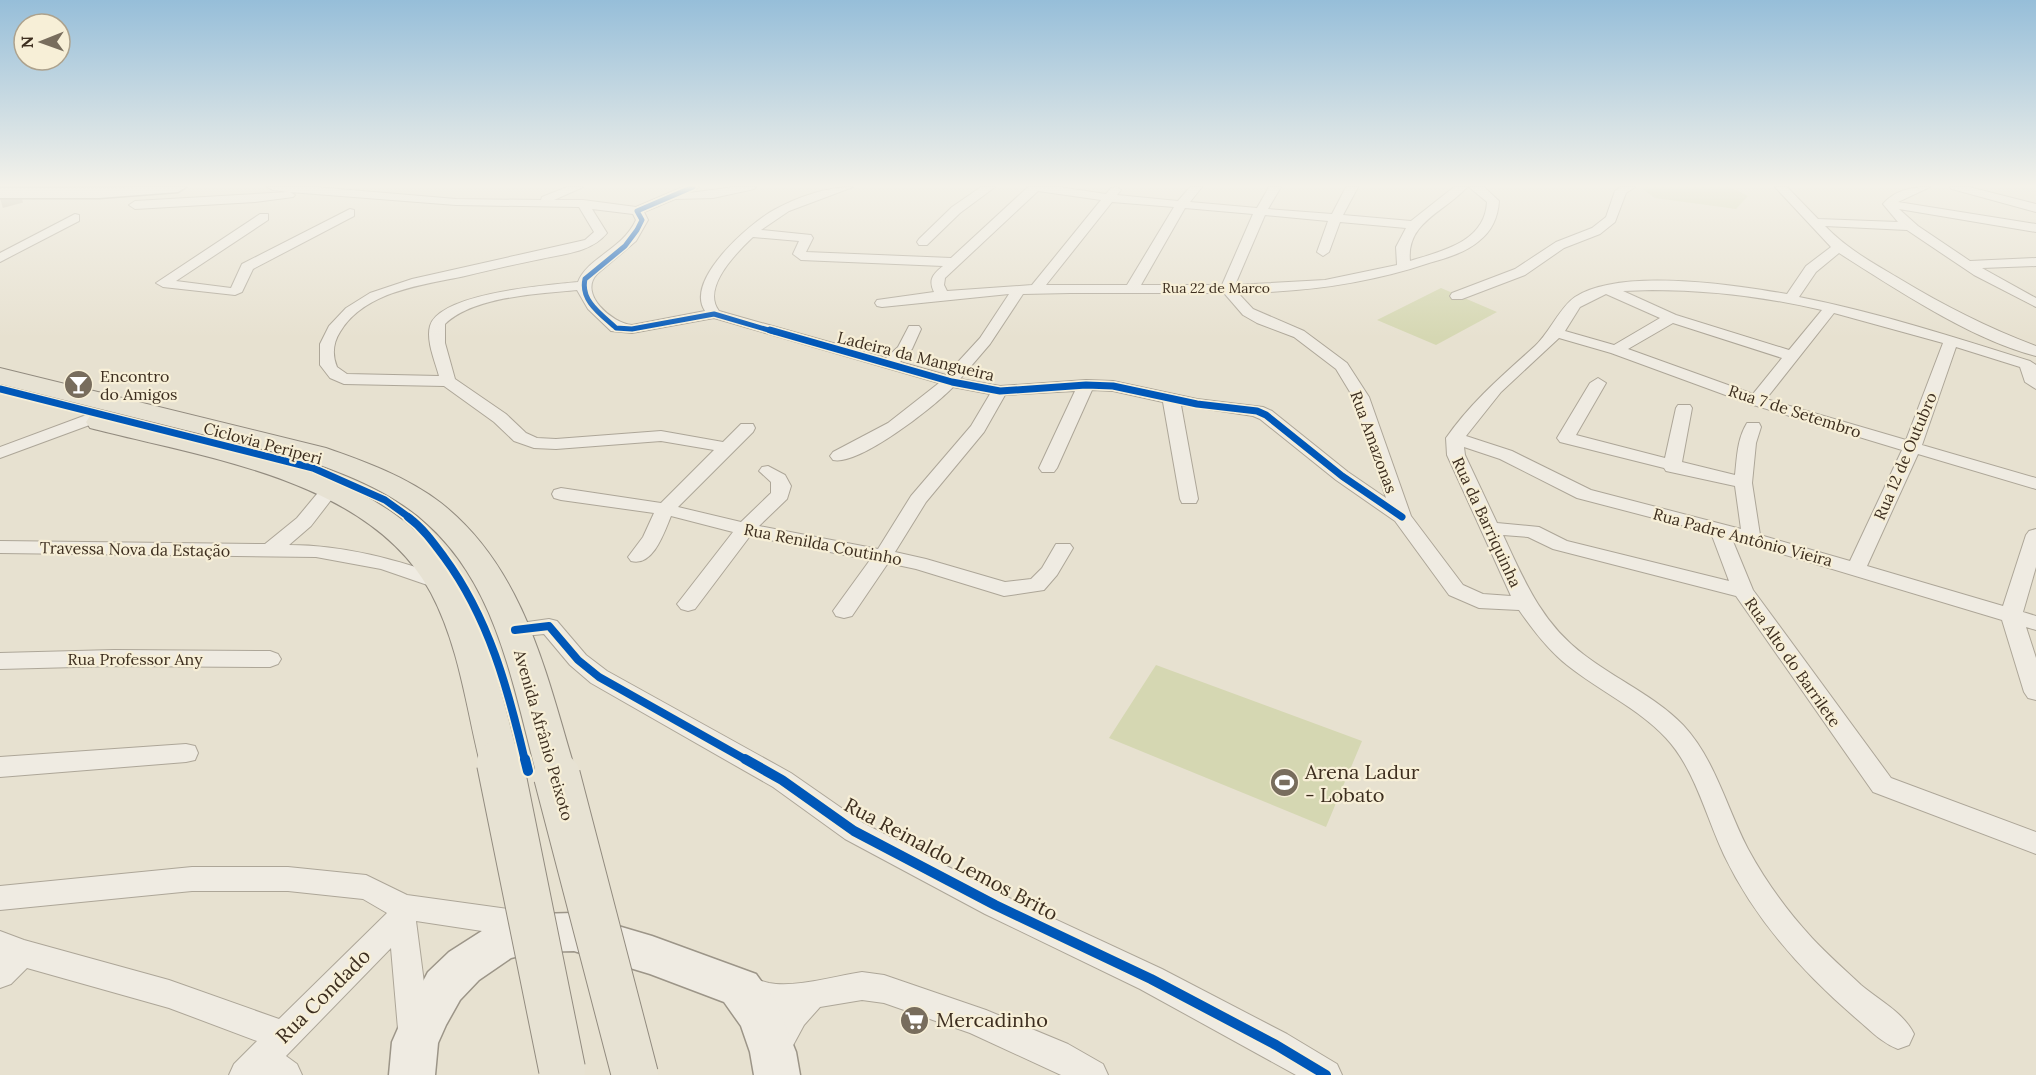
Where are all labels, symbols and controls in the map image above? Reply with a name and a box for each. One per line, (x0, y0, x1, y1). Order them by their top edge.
north arrow (12, 12, 72, 72)
text: N (17, 36, 37, 49)
street label: Rua 22 de Marco (1162, 279, 1270, 297)
street label: Ladeira da Mangueira (835, 327, 997, 385)
place label: Encontro do Amigos (100, 366, 178, 404)
bar icon: Encontro do Amigos (63, 369, 95, 401)
street label: Rua 7 de Setembro (1726, 380, 1864, 442)
street label: Rua Amazonas (1346, 388, 1402, 496)
street label: Rua 12 de Outubro (1869, 389, 1941, 523)
street label: Ciclovia Periperi (201, 418, 325, 468)
street label: Rua da Barriquinha (1448, 454, 1526, 590)
street label: Rua Padre Antônio Vieira (1651, 503, 1835, 571)
street label: Rua Renilda Coutinho (742, 519, 904, 569)
street label: Travessa Nova da Estação (40, 537, 230, 561)
street label: Rua Alto do Barrilete (1741, 593, 1845, 731)
street label: Avenida Afrânio Peixoto (510, 646, 578, 823)
street label: Rua Professor Any (67, 649, 203, 669)
place label: Arena Ladur - Lobato (1304, 759, 1420, 807)
sports icon: Arena Ladur - Lobato (1268, 767, 1300, 799)
street label: Rua Reinaldo Lemos Brito (840, 792, 1062, 926)
street label: Rua Condado (270, 943, 375, 1048)
supermarket icon: Mercadinho (899, 1004, 931, 1036)
place label: Mercadinho (936, 1007, 1048, 1032)

